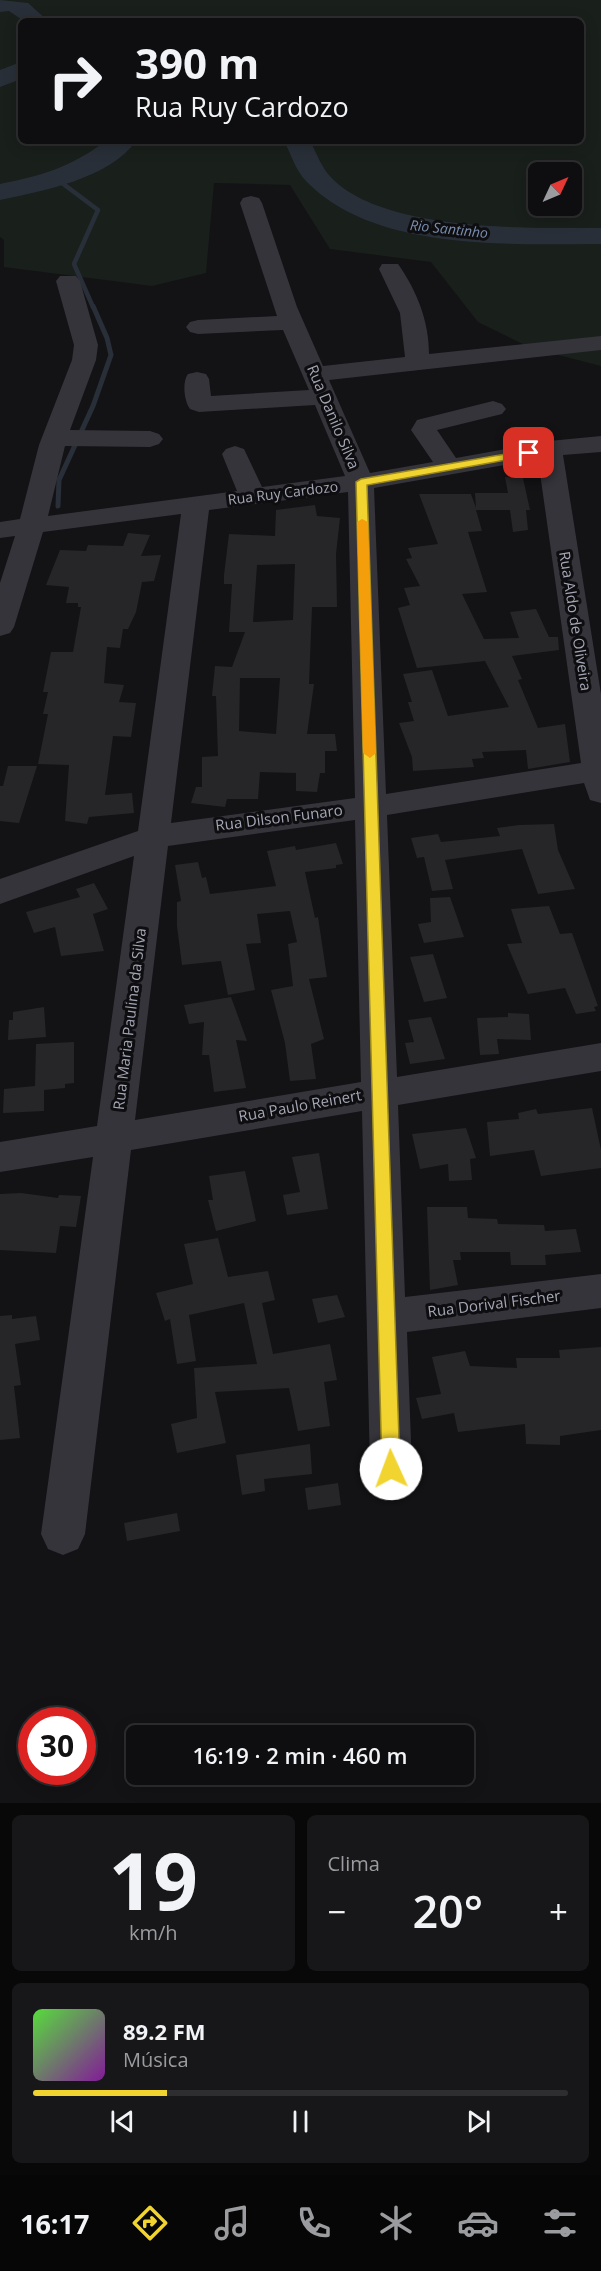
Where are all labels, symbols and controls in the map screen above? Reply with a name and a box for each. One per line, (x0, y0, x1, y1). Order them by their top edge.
text: 390 m (135, 34, 259, 91)
icon: right (36, 42, 114, 120)
text: Rua Ruy Cardozo (135, 88, 349, 125)
north arrow (528, 162, 582, 216)
map controls (528, 162, 582, 216)
water label: Rio Santinho (409, 215, 489, 242)
street label: Rua Danilo Silva (303, 362, 365, 472)
pin (503, 427, 554, 478)
icon: arrive (512, 436, 545, 469)
street label: Rua Ruy Cardozo (227, 476, 339, 509)
street label: Rua Aldo de Oliveira (555, 550, 597, 692)
street label: Rua Dilson Funaro (214, 799, 344, 835)
street label: Rua Maria Paulina da Silva (108, 927, 150, 1111)
street label: Rua Paulo Reinert (237, 1084, 363, 1126)
street label: Rua Dorival Fischer (426, 1285, 561, 1321)
position arrow (359, 1437, 423, 1501)
speed limit sign: 30 (18, 1707, 96, 1785)
text: 16:19 · 2 min · 460 m (192, 1740, 408, 1770)
text: 19 (109, 1827, 198, 1933)
text: Clima (328, 1850, 380, 1877)
text: 20° (412, 1880, 483, 1941)
text: − (328, 1889, 346, 1934)
text: + (549, 1889, 568, 1934)
text: km/h (129, 1919, 178, 1946)
text: 89.2 FM (123, 2016, 206, 2046)
text: Música (123, 2046, 189, 2073)
icon: previous (106, 2105, 139, 2138)
icon: pause (284, 2105, 317, 2138)
icon: next (462, 2105, 495, 2138)
icon: directions (129, 2202, 171, 2244)
icon: music (211, 2202, 253, 2244)
icon: phone (293, 2202, 335, 2244)
icon: climate (375, 2202, 417, 2244)
icon: car (457, 2202, 499, 2244)
icon: filters (539, 2202, 581, 2244)
text: 16:17 (20, 2205, 89, 2242)

